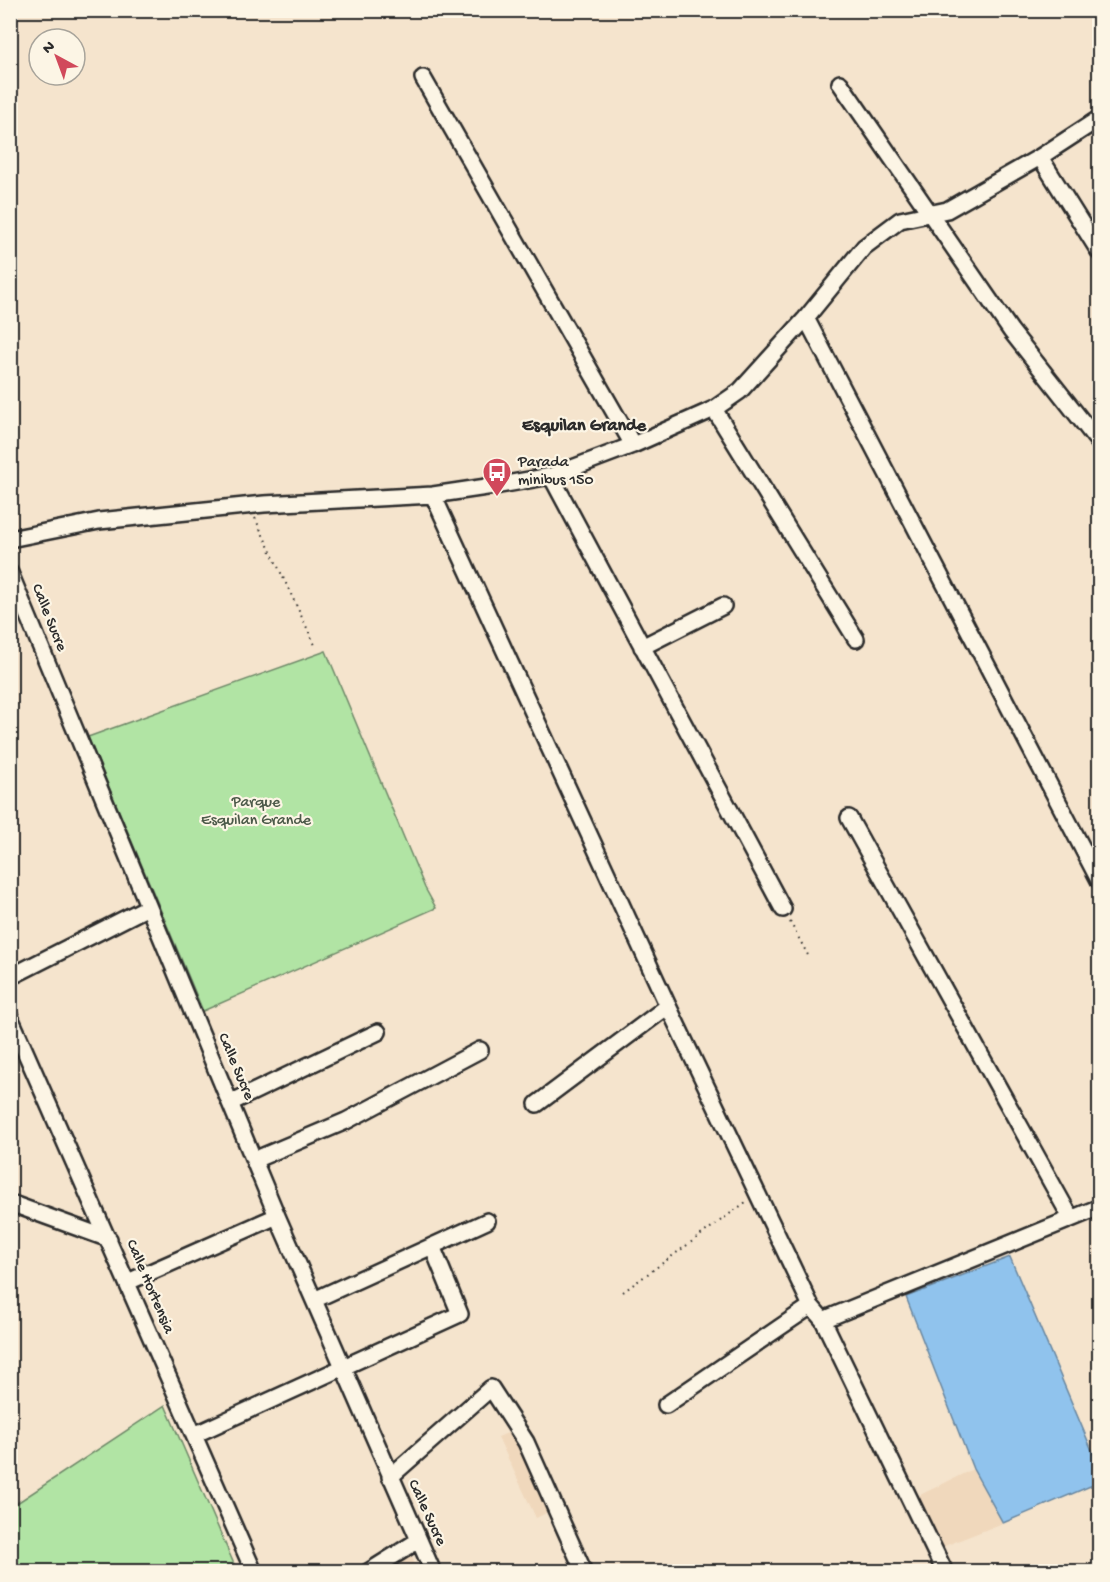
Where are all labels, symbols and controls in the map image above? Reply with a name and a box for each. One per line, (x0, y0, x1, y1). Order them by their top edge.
north arrow (27, 27, 87, 87)
text: N (39, 37, 60, 59)
district label: Esquilan Grande (522, 416, 647, 437)
place label: Parada minibus 150 (517, 454, 594, 491)
bus stop icon: Parada minibus 150 (481, 456, 513, 498)
street label: Calle Sucre (26, 582, 70, 655)
park label: Parque Esquilan Grande (201, 794, 312, 831)
street label: Calle Sucre (212, 1031, 258, 1104)
street label: Calle Hortensia (121, 1237, 178, 1338)
street label: Calle Sucre (402, 1477, 450, 1550)

